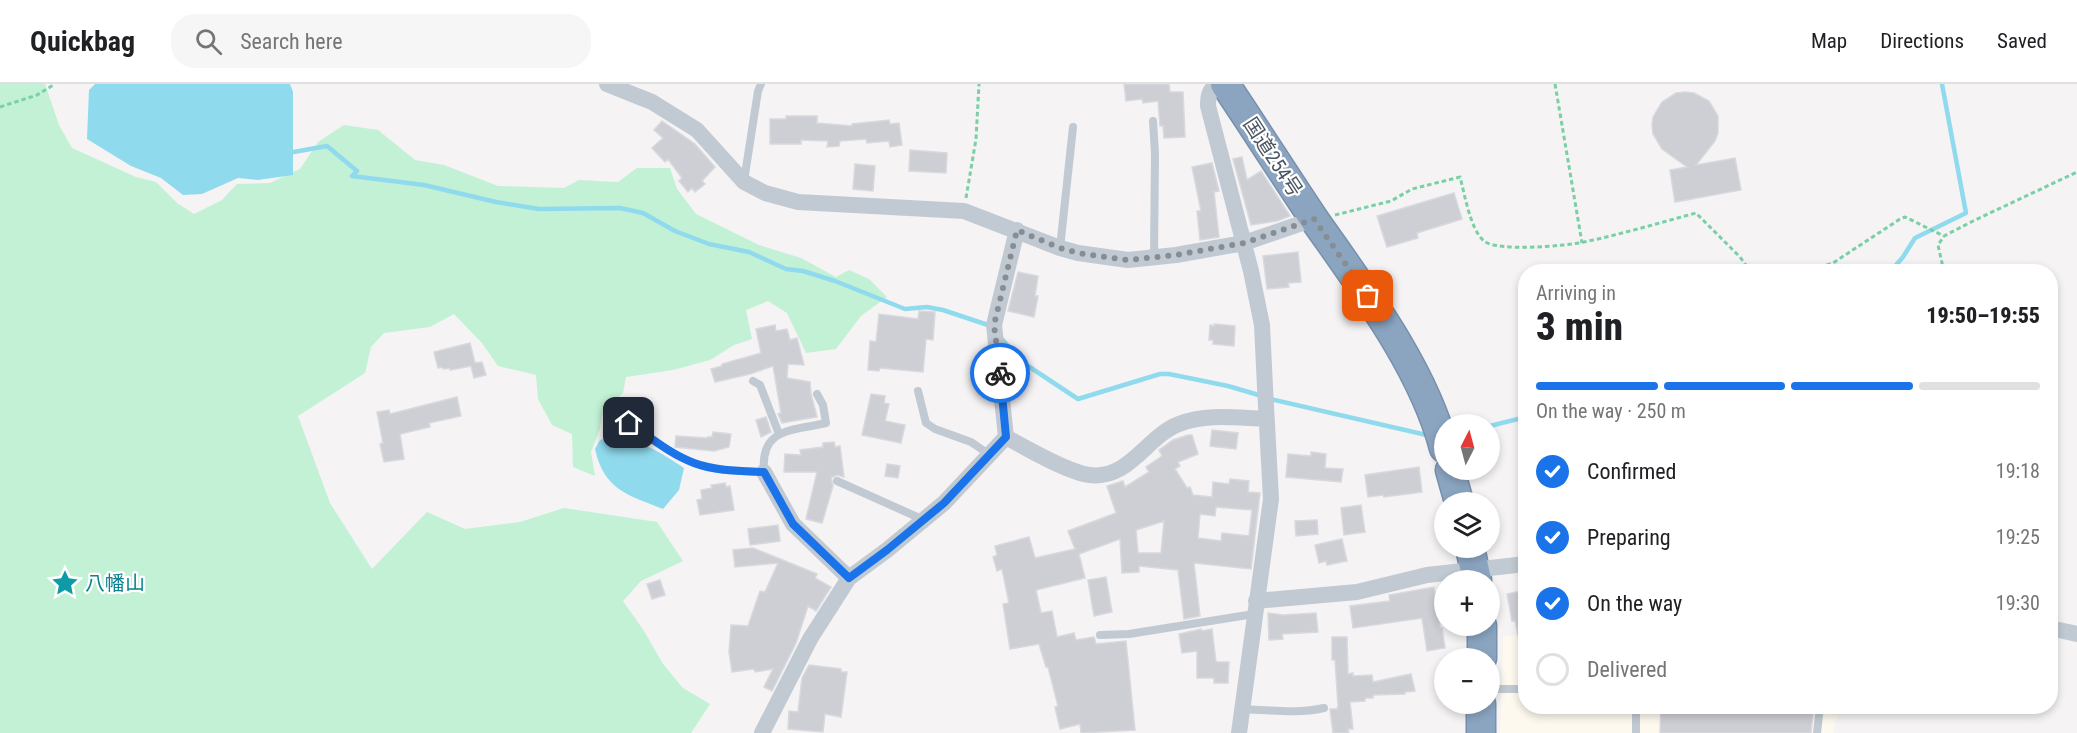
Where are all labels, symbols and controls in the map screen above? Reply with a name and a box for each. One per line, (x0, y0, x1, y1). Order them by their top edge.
search box (171, 14, 591, 68)
text: Quickbag (30, 25, 135, 58)
icon: search (192, 25, 225, 58)
text: Search here (240, 29, 342, 54)
text: Map (1811, 29, 1847, 53)
text: Directions (1880, 29, 1964, 53)
text: Saved (1997, 29, 2047, 53)
street label: 国道254号 (1239, 113, 1307, 201)
pin (1342, 270, 1393, 321)
icon: bag (1351, 279, 1384, 312)
text: Arriving in (1536, 281, 1616, 305)
text: 19:50–19:55 (1926, 303, 2040, 328)
text: 3 min (1536, 304, 1623, 350)
courier (970, 343, 1030, 403)
icon: bike (984, 357, 1017, 390)
pin (603, 397, 654, 448)
text: On the way · 250 m (1536, 399, 1686, 423)
icon: home (612, 406, 645, 439)
north arrow (1434, 414, 1500, 480)
map controls (1434, 414, 1500, 714)
icon: check (1536, 455, 1569, 488)
text: Confirmed (1587, 459, 1676, 484)
text: 19:18 (1996, 459, 2040, 483)
button: layers (1434, 492, 1500, 558)
icon: check (1536, 521, 1569, 554)
text: Preparing (1587, 525, 1671, 550)
text: 19:25 (1996, 525, 2040, 549)
place icon: 八幡山 (50, 568, 80, 598)
button: + (1434, 570, 1500, 636)
place label: 八幡山 (85, 571, 145, 595)
icon: check (1536, 587, 1569, 620)
text: On the way (1587, 591, 1682, 616)
text: 19:30 (1996, 591, 2040, 615)
button: − (1434, 648, 1500, 714)
text: Delivered (1587, 657, 1667, 682)

